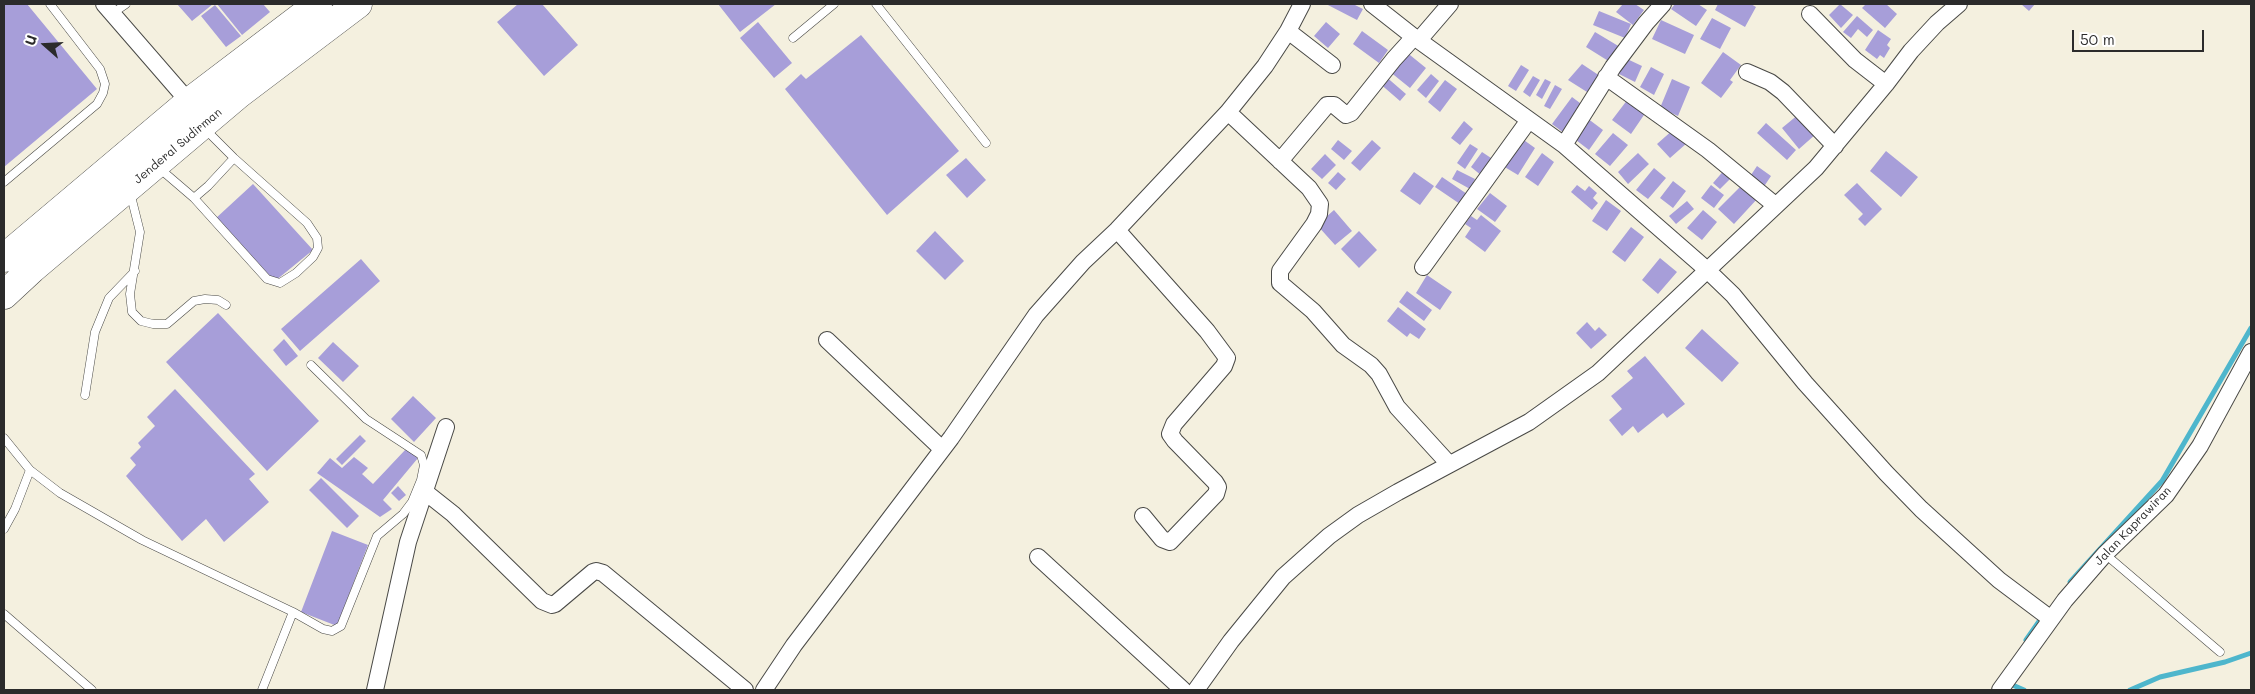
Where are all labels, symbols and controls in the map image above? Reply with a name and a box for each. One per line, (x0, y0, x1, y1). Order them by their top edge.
north arrow (20, 20, 70, 70)
scale bar (2075, 20, 2208, 52)
text: 50 m (2080, 29, 2115, 49)
text: U (20, 32, 41, 48)
street label: Jenderal Sudirman (131, 105, 225, 187)
street label: Jalan Kaprawiran (2092, 484, 2174, 568)

